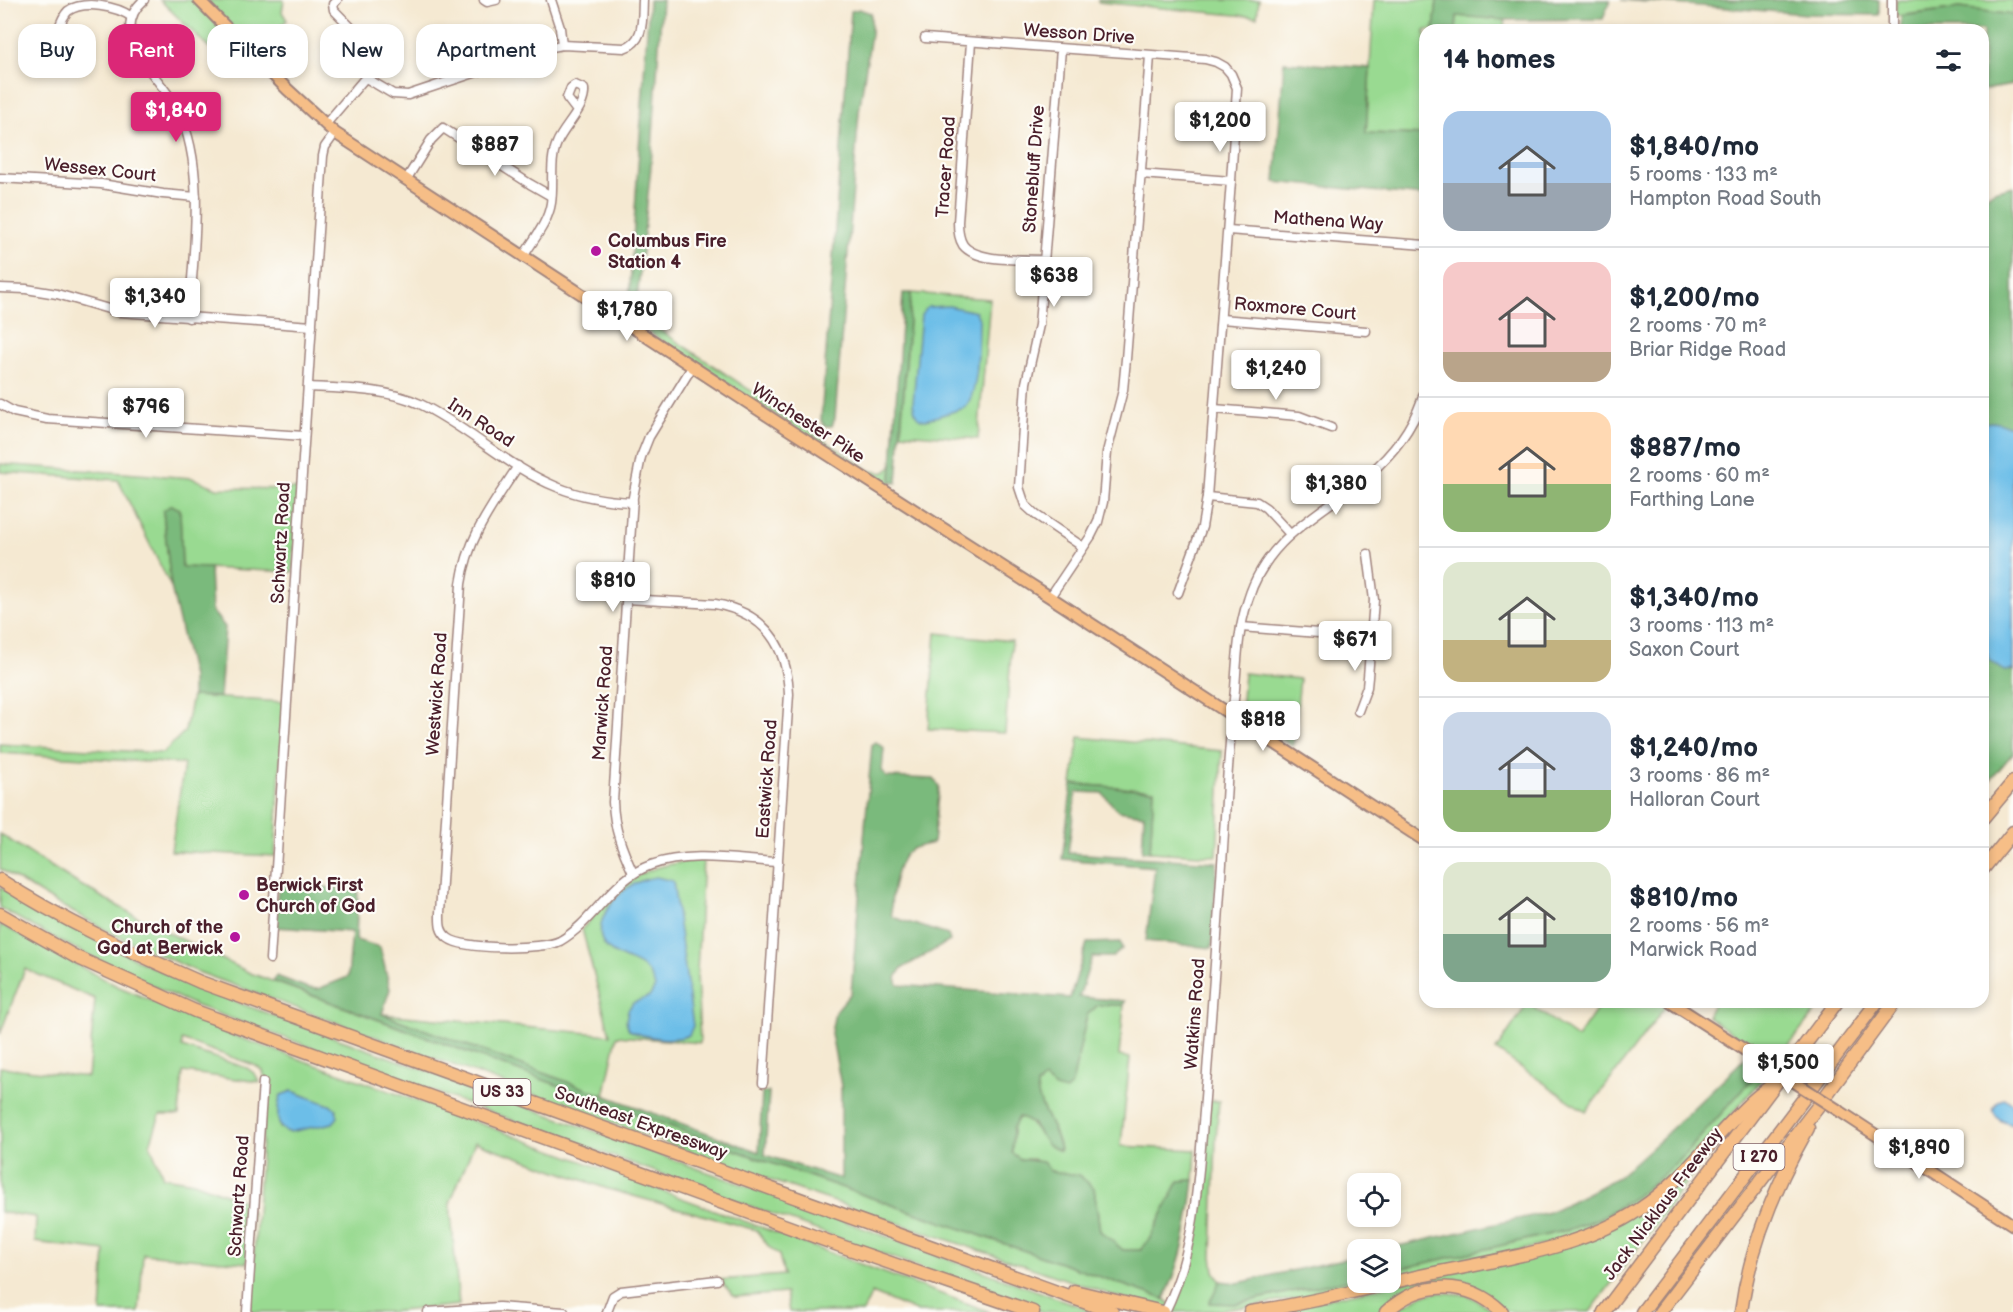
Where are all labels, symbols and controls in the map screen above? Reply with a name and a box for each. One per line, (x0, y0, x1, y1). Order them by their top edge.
street label: Wesson Drive (1023, 20, 1136, 48)
chip: Buy (18, 24, 96, 78)
chip: Rent (108, 24, 195, 78)
chip: Filters (207, 24, 308, 78)
chip: New (320, 24, 404, 78)
chip: Apartment (416, 24, 557, 78)
icon: filters (1932, 44, 1965, 77)
text: 14 homes (1443, 45, 1555, 76)
pin: $1,840 (127, 92, 225, 143)
text: $1,840 (145, 99, 207, 123)
pin: $1,200 (1171, 102, 1269, 153)
street label: Stonebluff Drive (1019, 104, 1049, 234)
text: $1,200 (1189, 109, 1251, 133)
street label: Tracer Road (932, 116, 960, 218)
pin: $887 (459, 126, 531, 177)
text: $1,840/mo (1629, 132, 1759, 163)
text: $887 (471, 133, 519, 157)
icon: home (1491, 135, 1563, 207)
street label: Wessex Court (43, 154, 158, 186)
text: 5 rooms · 133 m² (1629, 163, 1778, 187)
text: Hampton Road South (1629, 187, 1821, 211)
street label: Mathena Way (1272, 207, 1384, 235)
place label: Columbus Fire Station 4 (608, 231, 727, 273)
marker: Columbus Fire Station 4 (589, 244, 603, 258)
pin: $638 (1018, 257, 1090, 308)
text: $638 (1030, 264, 1079, 288)
pin: $1,340 (106, 278, 204, 329)
text: $1,200/mo (1629, 283, 1760, 314)
text: $1,340 (124, 285, 186, 309)
icon: home (1491, 286, 1563, 358)
pin: $1,780 (578, 291, 676, 342)
street label: Roxmore Court (1233, 293, 1358, 325)
text: $1,780 (596, 298, 658, 322)
text: 2 rooms · 70 m² (1629, 314, 1767, 338)
text: Briar Ridge Road (1629, 338, 1786, 362)
pin: $1,240 (1227, 350, 1325, 401)
text: $1,240 (1245, 357, 1307, 381)
street label: Winchester Pike (747, 379, 869, 468)
pin: $796 (110, 388, 182, 439)
street label: Inn Road (444, 394, 518, 452)
text: $796 (122, 395, 170, 419)
text: $887/mo (1629, 433, 1741, 464)
icon: home (1491, 436, 1563, 508)
text: 2 rooms · 60 m² (1629, 464, 1770, 488)
pin: $1,380 (1287, 465, 1385, 516)
text: $1,380 (1305, 472, 1367, 496)
street label: Schwartz Road (267, 482, 295, 604)
text: Farthing Lane (1629, 488, 1755, 512)
pin: $810 (577, 562, 649, 613)
text: $810 (590, 569, 636, 593)
text: $1,340/mo (1629, 583, 1759, 614)
icon: home (1491, 586, 1563, 658)
text: 3 rooms · 113 m² (1629, 614, 1774, 638)
pin: $671 (1319, 621, 1391, 672)
text: $671 (1333, 628, 1377, 652)
street label: Westwick Road (422, 632, 452, 756)
text: Saxon Court (1629, 638, 1739, 662)
street label: Marwick Road (589, 645, 617, 761)
pin: $818 (1227, 701, 1299, 752)
text: $818 (1240, 708, 1286, 732)
street label: Eastwick Road (752, 719, 782, 839)
text: $1,240/mo (1629, 733, 1758, 764)
icon: home (1491, 736, 1563, 808)
text: 3 rooms · 86 m² (1629, 764, 1770, 788)
text: Halloran Court (1629, 788, 1760, 812)
place label: Berwick First Church of God (256, 875, 376, 917)
text: $810/mo (1629, 883, 1738, 914)
icon: home (1491, 886, 1563, 958)
marker: Berwick First Church of God (237, 888, 251, 902)
text: 2 rooms · 56 m² (1629, 914, 1769, 938)
place label: Church of the God at Berwick (97, 917, 224, 959)
marker: Church of the God at Berwick (228, 930, 242, 944)
text: Marwick Road (1629, 938, 1757, 962)
street label: Watkins Road (1181, 958, 1209, 1070)
pin: $1,500 (1739, 1044, 1837, 1095)
text: $1,500 (1757, 1051, 1819, 1075)
road number: US 33 (474, 1079, 530, 1105)
street label: Southeast Expressway (552, 1082, 731, 1164)
street label: Jack Nicklaus Freeway (1599, 1123, 1728, 1284)
pin: $1,890 (1870, 1129, 1968, 1180)
street label: Schwartz Road (224, 1135, 254, 1257)
text: $1,890 (1888, 1136, 1950, 1160)
road number: I 270 (1734, 1144, 1784, 1170)
map controls (1347, 1173, 1401, 1293)
button: locate (1347, 1173, 1401, 1227)
button: layers (1347, 1239, 1401, 1293)

